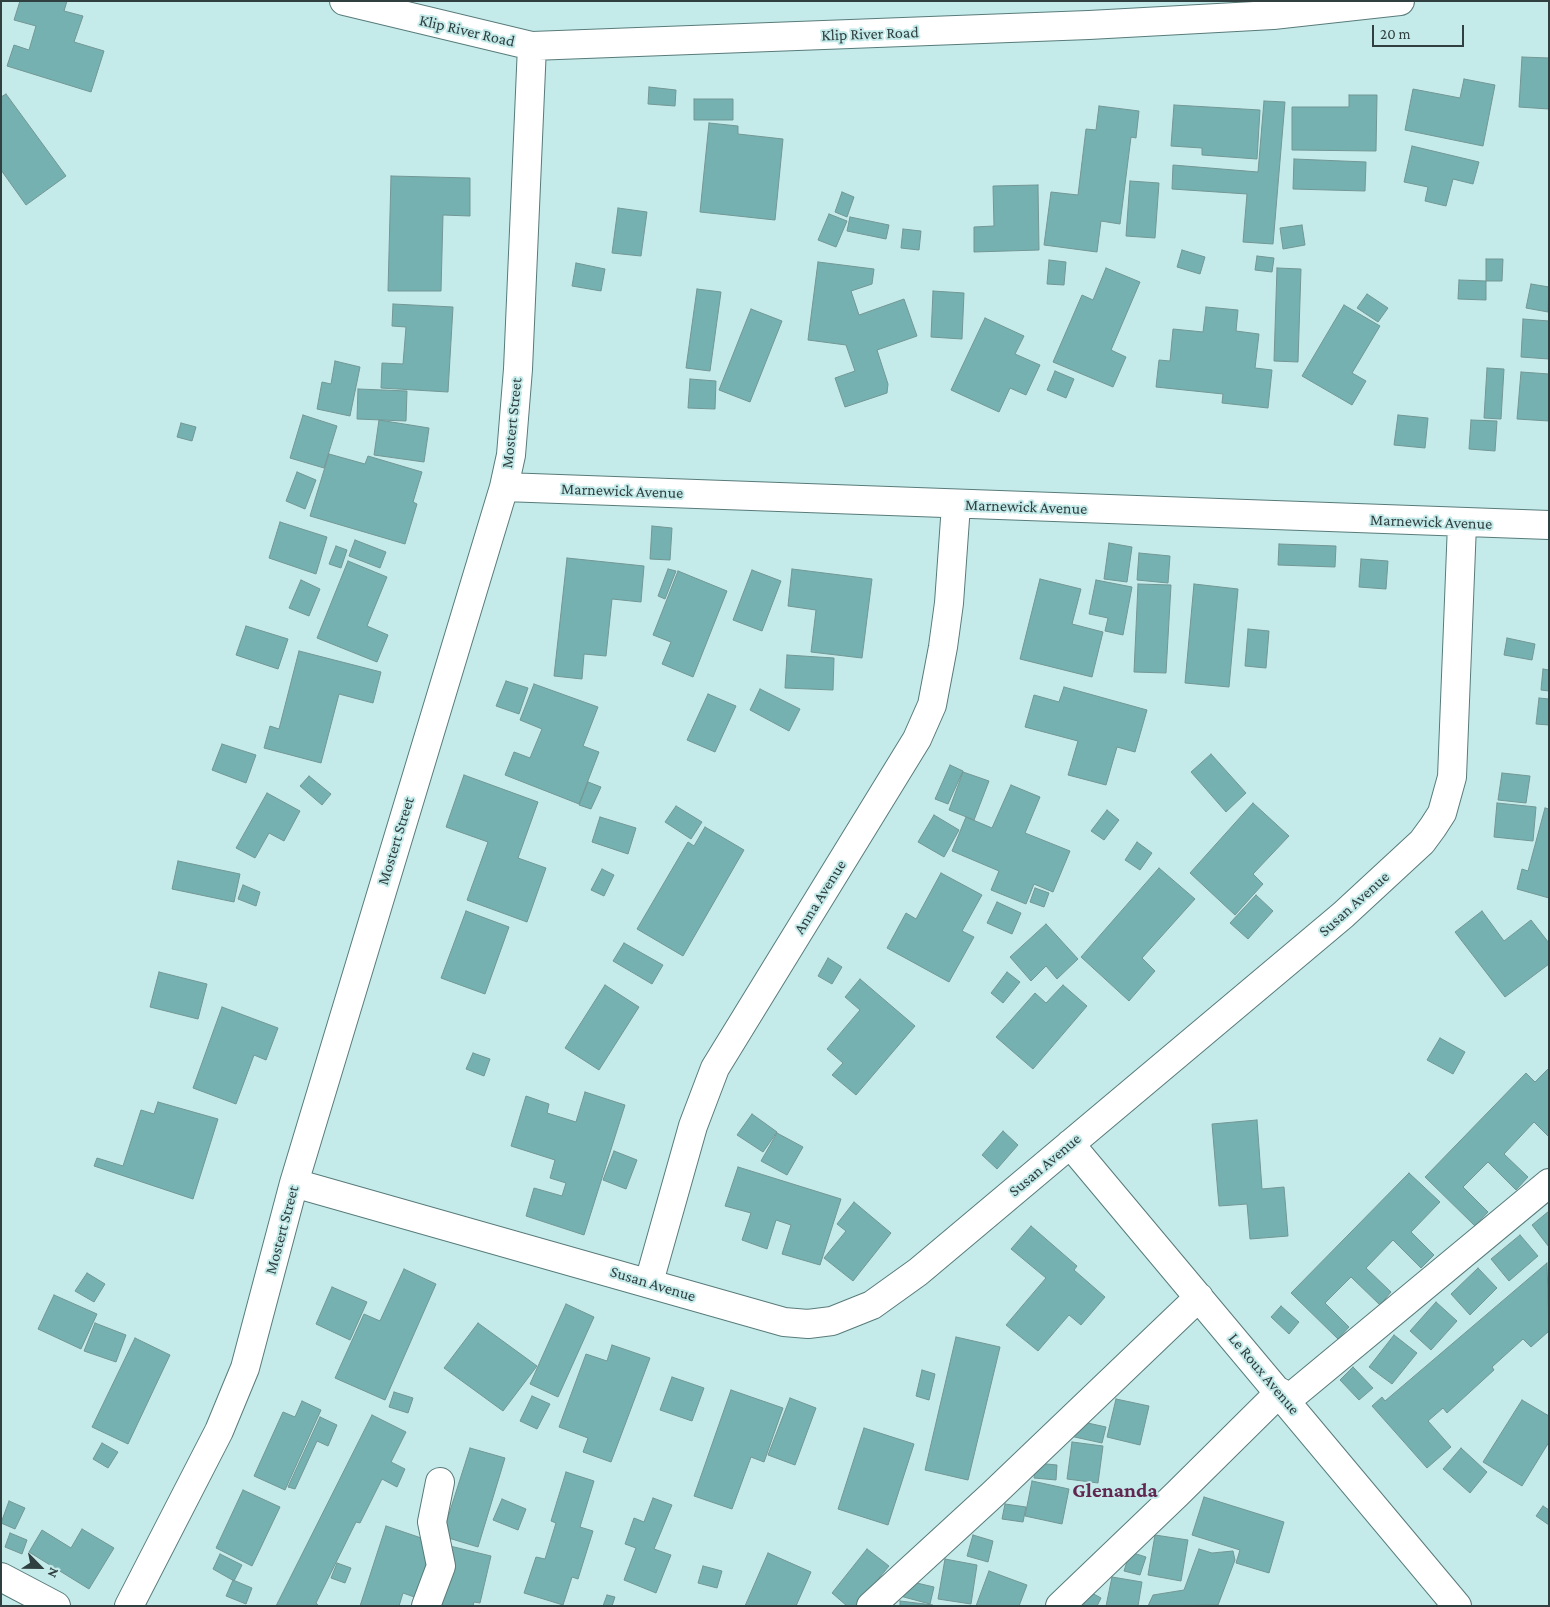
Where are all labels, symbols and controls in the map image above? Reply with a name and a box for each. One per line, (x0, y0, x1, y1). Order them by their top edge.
street label: Klip River Road (417, 11, 517, 51)
scale bar (1375, 15, 1468, 47)
street label: Klip River Road (821, 23, 919, 45)
text: 20 m (1380, 26, 1411, 42)
street label: Mostert Street (498, 377, 526, 469)
street label: Marnewick Avenue (561, 479, 683, 503)
street label: Marnewick Avenue (965, 495, 1087, 519)
street label: Marnewick Avenue (1370, 510, 1492, 534)
street label: Mostert Street (373, 795, 419, 887)
street label: Anna Avenue (790, 856, 850, 938)
street label: Susan Avenue (1315, 867, 1393, 941)
street label: Susan Avenue (1005, 1129, 1085, 1201)
street label: Mostert Street (261, 1183, 303, 1277)
street label: Susan Avenue (608, 1262, 698, 1306)
street label: Le Roux Avenue (1224, 1329, 1304, 1419)
district label: Glenanda (1072, 1478, 1158, 1504)
north arrow (15, 1542, 65, 1592)
text: N (45, 1565, 63, 1580)

